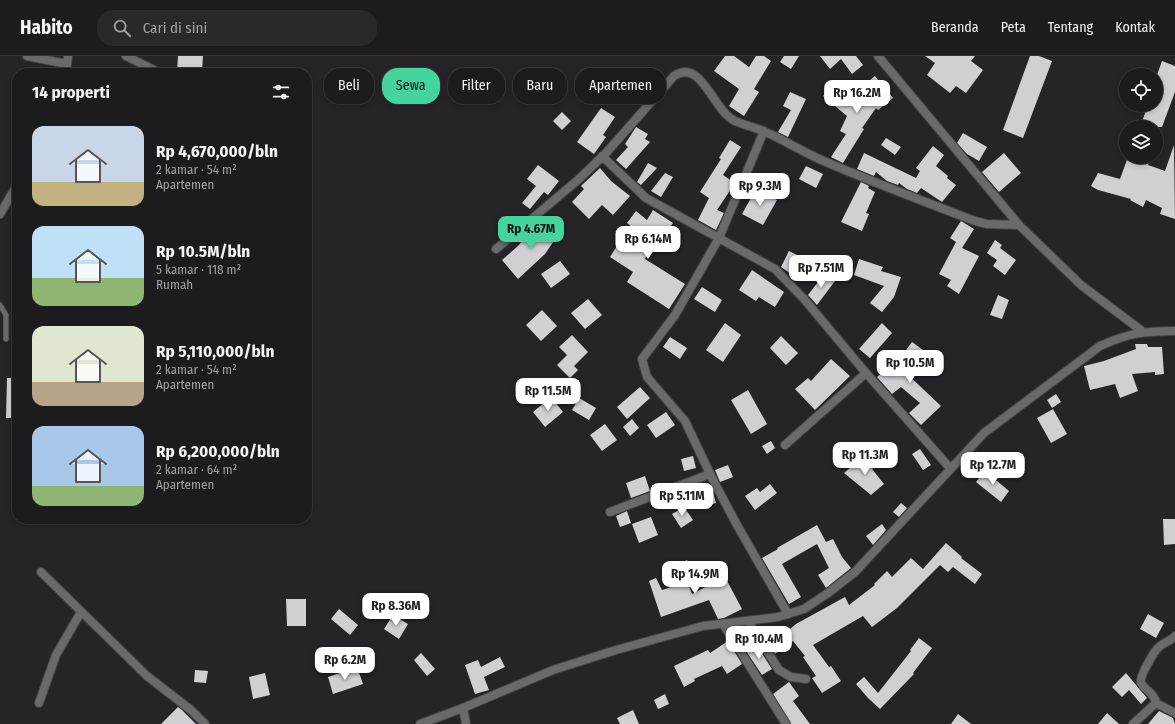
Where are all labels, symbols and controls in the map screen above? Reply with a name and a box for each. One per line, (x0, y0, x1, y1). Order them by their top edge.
search box (97, 10, 377, 46)
text: Habito (20, 16, 73, 39)
icon: search (111, 17, 133, 39)
text: Cari di sini (143, 19, 207, 37)
text: Beranda (931, 19, 979, 36)
text: Peta (1001, 19, 1026, 36)
text: Tentang (1048, 19, 1093, 36)
text: Kontak (1115, 19, 1155, 36)
chip: Beli (324, 68, 374, 104)
chip: Sewa (382, 68, 440, 104)
chip: Filter (448, 68, 505, 104)
chip: Baru (513, 68, 567, 104)
chip: Apartemen (575, 68, 666, 104)
map controls (1119, 68, 1163, 164)
button: locate (1119, 68, 1163, 112)
pin: Rp 16.2M (816, 80, 898, 114)
icon: filters (270, 81, 292, 103)
text: 14 properti (32, 82, 110, 103)
text: Rp 16.2M (833, 85, 881, 100)
button: layers (1119, 120, 1163, 164)
text: Rp 4,670,000/bln (156, 141, 278, 162)
icon: home (64, 142, 112, 190)
text: 2 kamar · 54 m² (156, 162, 237, 177)
pin: Rp 9.3M (723, 173, 797, 207)
text: Apartemen (156, 177, 214, 192)
text: Rp 9.3M (739, 178, 781, 193)
pin: Rp 4.67M (490, 216, 572, 250)
text: Rp 4.67M (507, 221, 555, 236)
pin: Rp 6.14M (607, 226, 689, 260)
text: Rp 6.14M (624, 231, 672, 246)
text: Rp 10.5M/bln (156, 241, 250, 262)
icon: home (64, 242, 112, 290)
pin: Rp 7.51M (780, 255, 862, 289)
text: Rp 7.51M (798, 260, 844, 275)
text: 5 kamar · 118 m² (156, 262, 241, 277)
text: Rumah (156, 277, 193, 292)
text: Rp 5,110,000/bln (156, 341, 274, 362)
icon: home (64, 342, 112, 390)
pin: Rp 10.5M (869, 350, 951, 384)
text: Rp 10.5M (886, 355, 934, 370)
text: 2 kamar · 54 m² (156, 362, 237, 377)
text: Apartemen (156, 377, 214, 392)
pin: Rp 11.5M (507, 378, 589, 412)
text: Rp 11.5M (525, 383, 571, 398)
text: Rp 6,200,000/bln (156, 441, 280, 462)
icon: home (64, 442, 112, 490)
pin: Rp 11.3M (824, 442, 906, 476)
text: Rp 11.3M (842, 447, 888, 462)
pin: Rp 12.7M (952, 452, 1034, 486)
text: Rp 12.7M (970, 457, 1016, 472)
text: 2 kamar · 64 m² (156, 462, 237, 477)
text: Apartemen (156, 477, 214, 492)
pin: Rp 5.11M (641, 483, 723, 517)
text: Rp 5.11M (659, 488, 705, 503)
pin: Rp 14.9M (654, 561, 736, 595)
text: Rp 14.9M (671, 566, 719, 581)
pin: Rp 8.36M (355, 593, 437, 627)
text: Rp 8.36M (371, 598, 421, 613)
pin: Rp 10.4M (718, 626, 800, 660)
text: Rp 10.4M (735, 631, 783, 646)
pin: Rp 6.2M (308, 647, 382, 681)
text: Rp 6.2M (324, 652, 366, 667)

